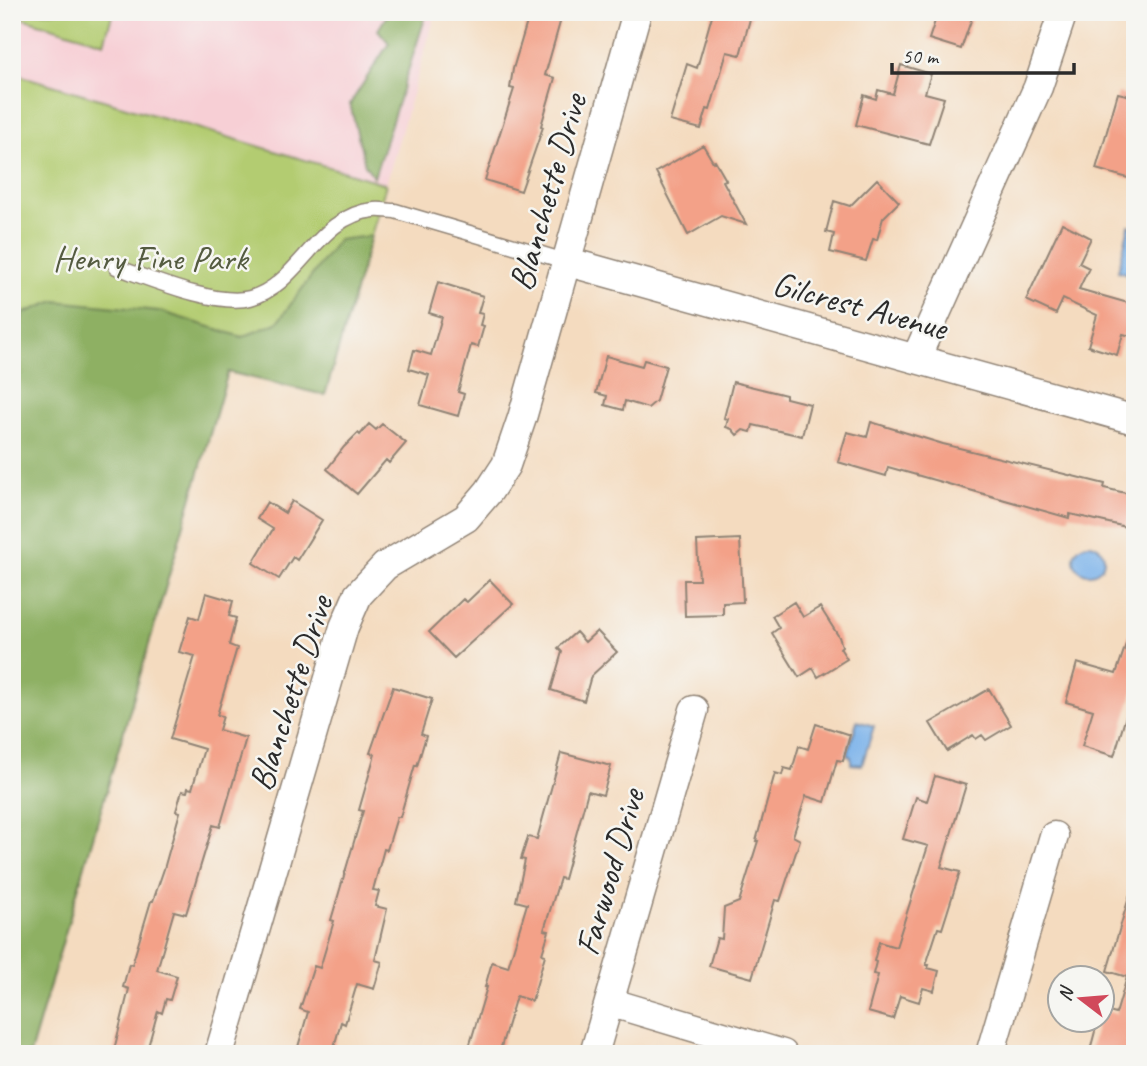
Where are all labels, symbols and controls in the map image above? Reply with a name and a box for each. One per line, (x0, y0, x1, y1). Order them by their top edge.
scale bar (892, 32, 1074, 76)
text: 50 m (902, 43, 940, 69)
street label: Blanchette Drive (498, 86, 598, 295)
park label: Henry Fine Park (53, 236, 249, 281)
street label: Gilcrest Avenue (768, 261, 954, 351)
street label: Blanchette Drive (238, 588, 344, 796)
street label: Farwood Drive (564, 781, 655, 960)
north arrow (1046, 964, 1116, 1034)
text: N (1052, 983, 1080, 1004)

